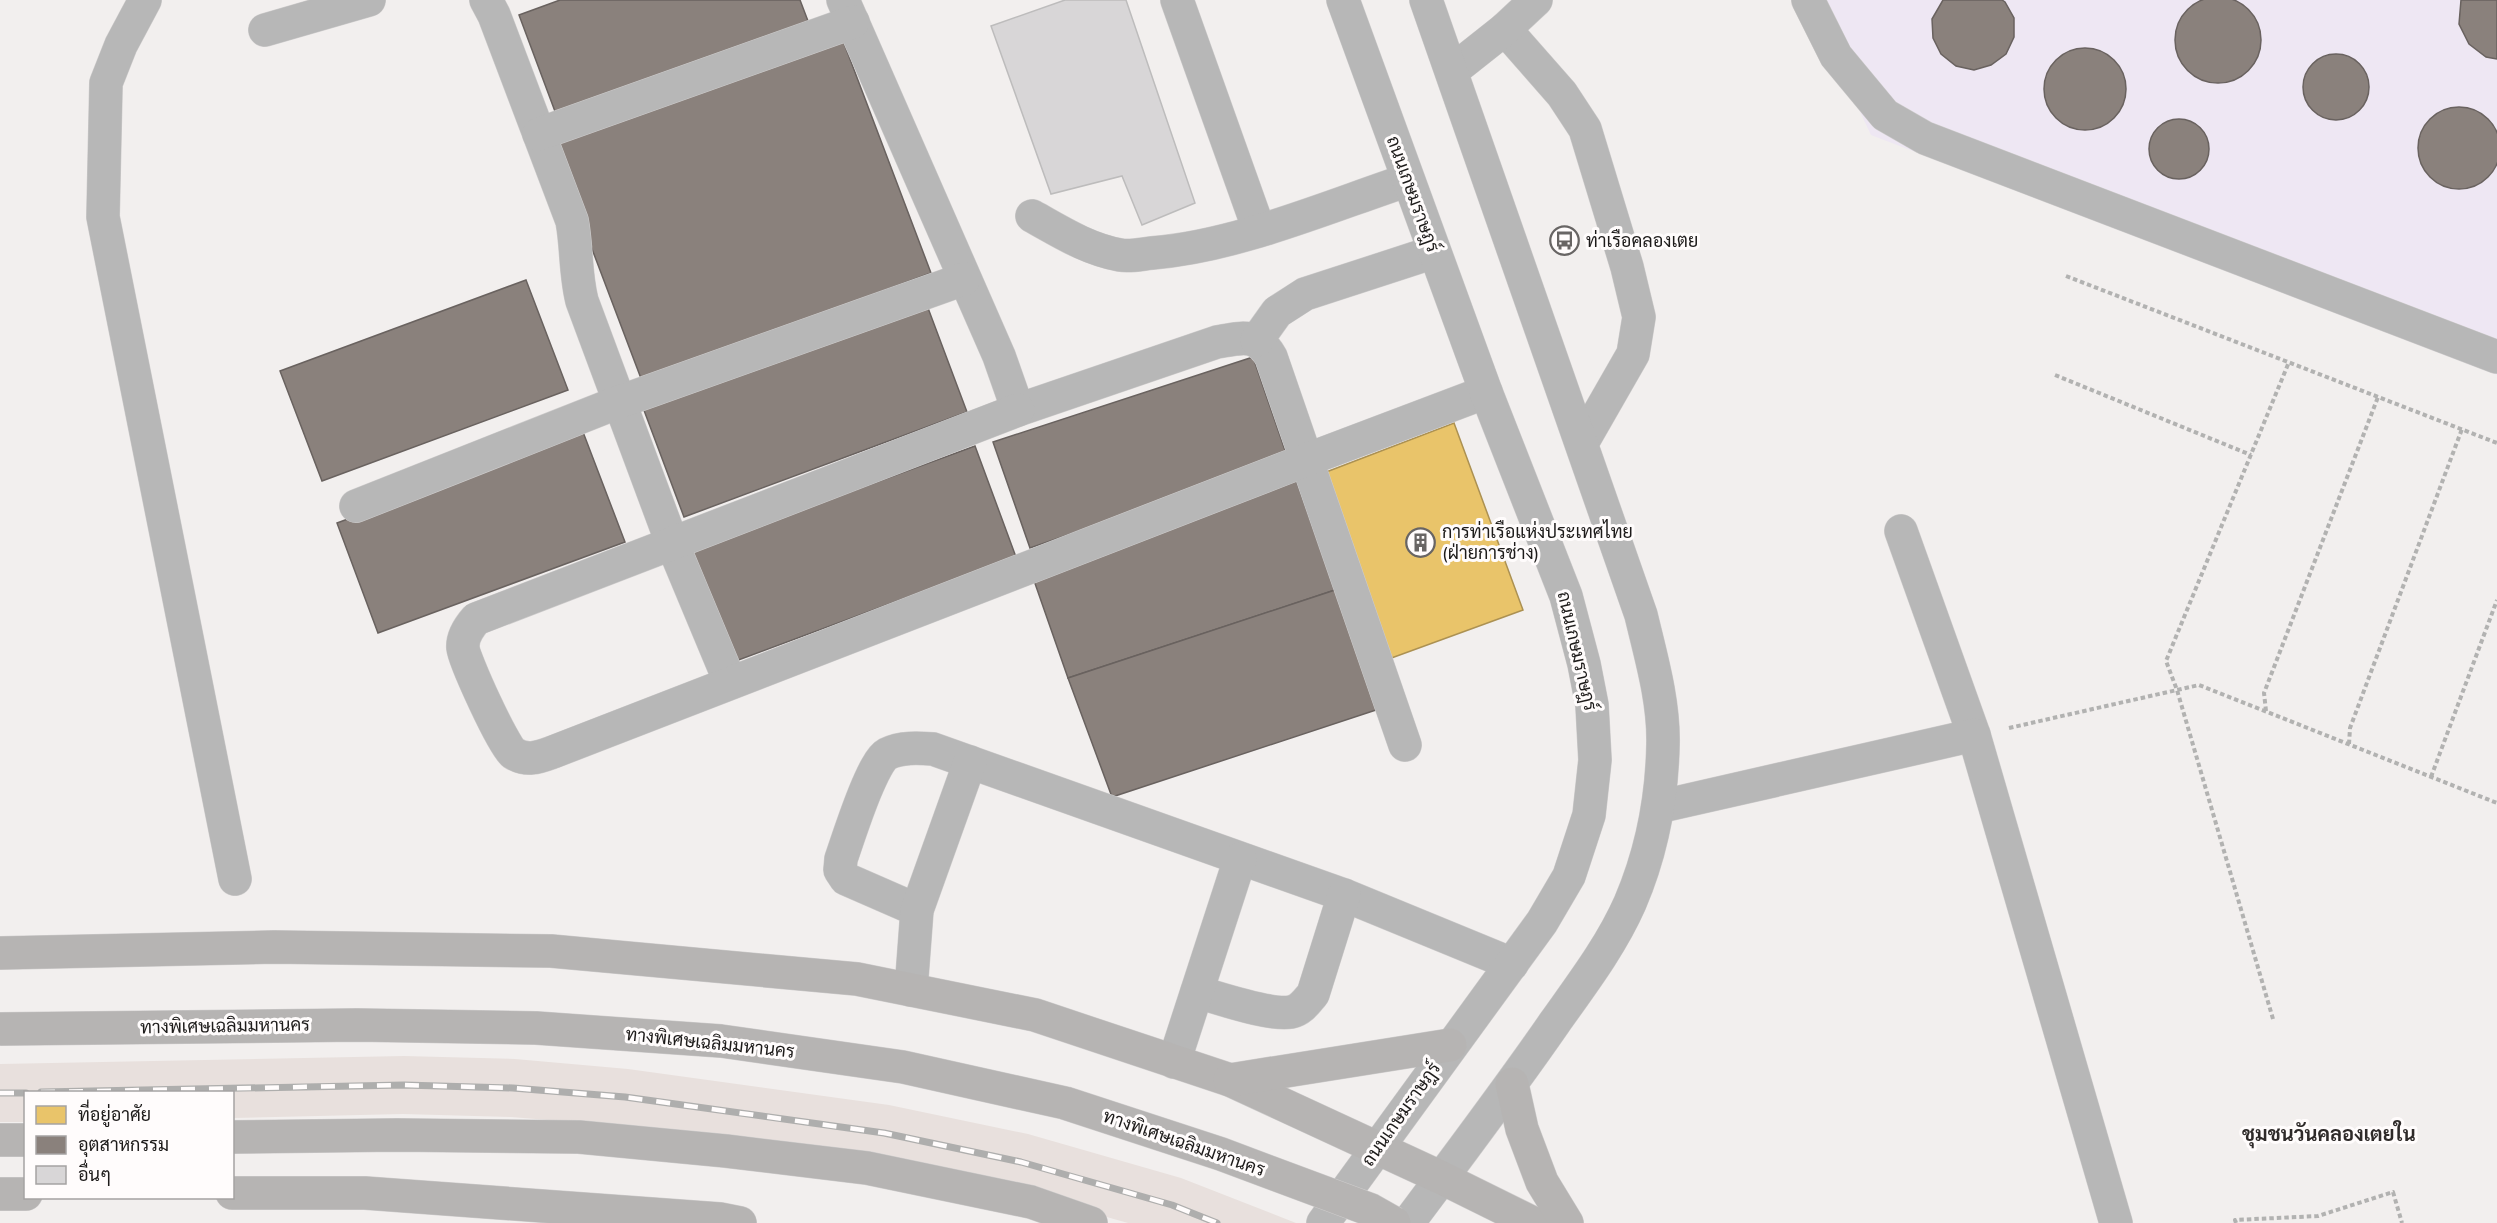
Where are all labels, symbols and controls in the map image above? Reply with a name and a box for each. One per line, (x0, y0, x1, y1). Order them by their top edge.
street label: ถนนเกษมราษฎร์ (1381, 132, 1446, 256)
bus stop icon: ท่าเรือคลองเตย (1549, 225, 1581, 257)
place label: ท่าเรือคลองเตย (1586, 229, 1698, 252)
place label: การท่าเรือแห่งประเทศไทย (ฝ่ายการช่าง) (1442, 519, 1633, 564)
building icon: การท่าเรือแห่งประเทศไทย (ฝ่ายการช่าง) (1405, 526, 1437, 558)
street label: ถนนเกษมราษฎร์ (1552, 589, 1603, 713)
street label: ทางพิเศษเฉลิมมหานคร (140, 1013, 310, 1038)
street label: ทางพิเศษเฉลิมมหานคร (624, 1022, 796, 1063)
street label: ถนนเกษมราษฎร์ (1355, 1056, 1446, 1171)
legend (24, 1091, 234, 1199)
text: ที่อยู่อาศัย (78, 1099, 151, 1128)
street label: ทางพิเศษเฉลิมมหานคร (1100, 1104, 1268, 1181)
district label: ชุมชนวันคลองเตยใน (2242, 1120, 2416, 1149)
text: อุตสาหกรรม (78, 1133, 169, 1157)
text: อื่นๆ (78, 1159, 111, 1186)

